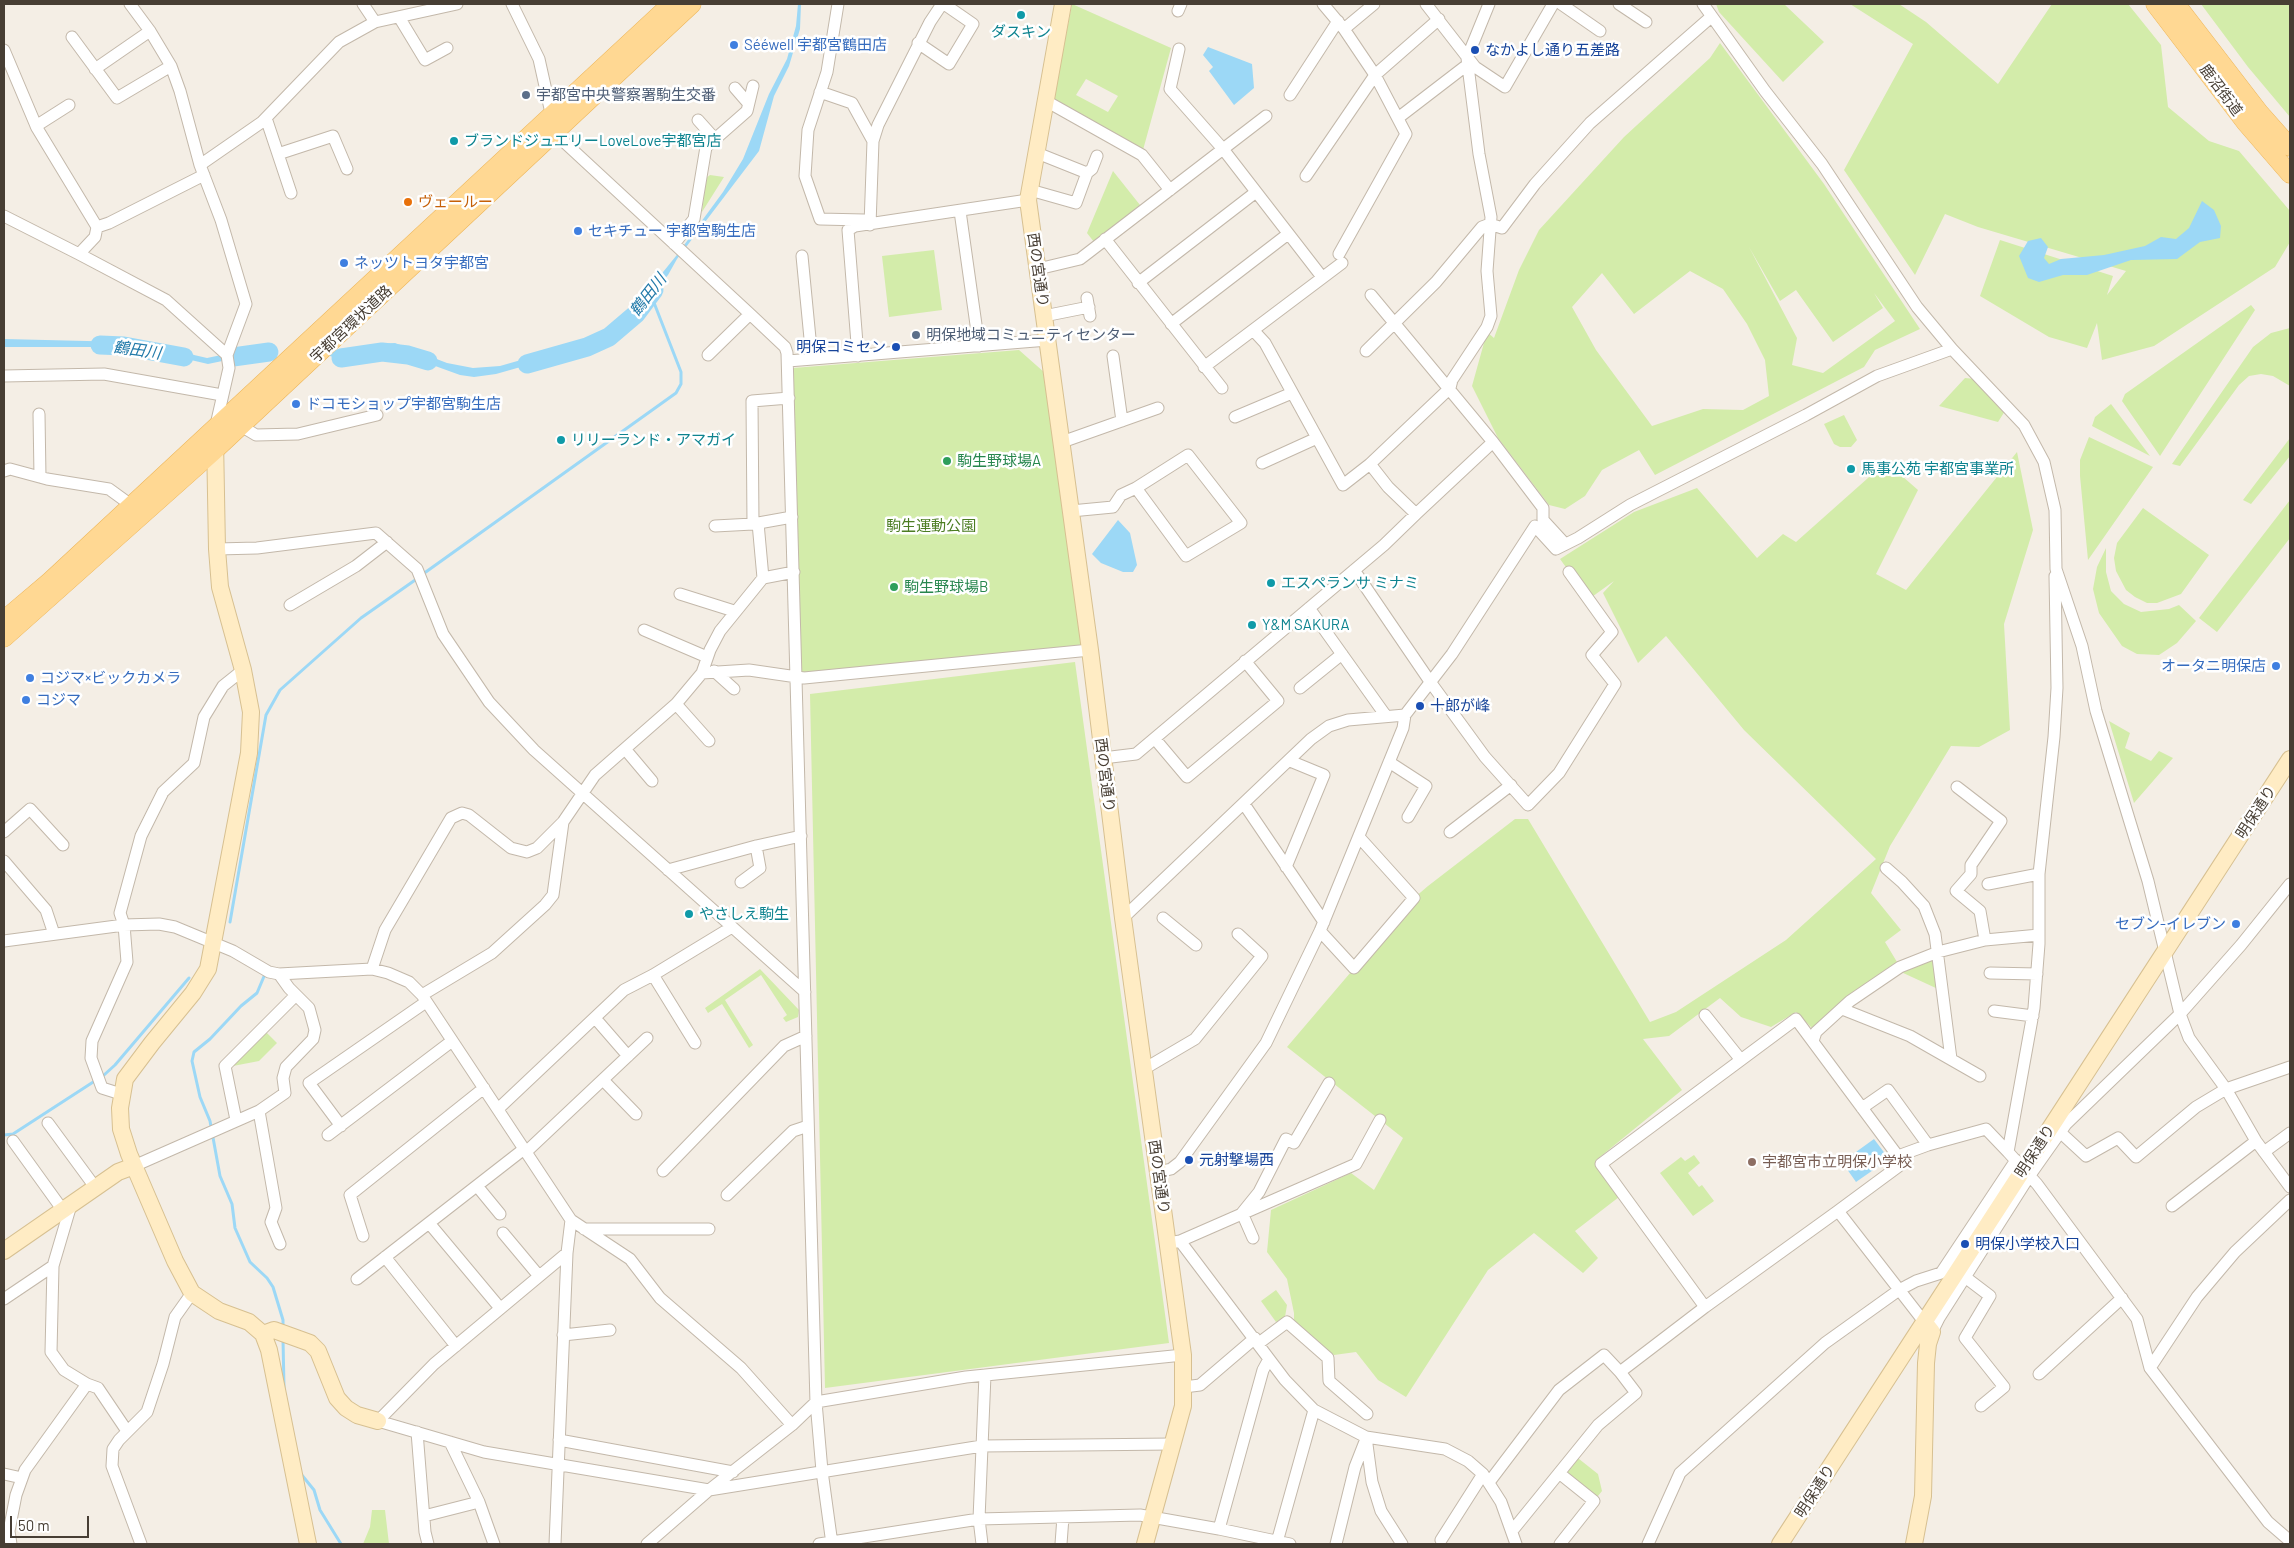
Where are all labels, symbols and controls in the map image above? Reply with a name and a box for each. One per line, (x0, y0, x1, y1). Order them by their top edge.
marker: ダスキン (1015, 9, 1027, 21)
place label: ダスキン (991, 23, 1051, 41)
place label: Sééwell 宇都宮鶴田店 (744, 36, 887, 54)
marker: Sééwell 宇都宮鶴田店 (728, 39, 740, 51)
place label: なかよし通り五差路 (1485, 41, 1620, 59)
marker: なかよし通り五差路 (1469, 44, 1481, 56)
street label: 鹿沼街道 (2196, 61, 2246, 119)
place label: 宇都宮中央警察署駒生交番 (536, 86, 716, 104)
marker: 宇都宮中央警察署駒生交番 (520, 89, 532, 101)
place label: ブランドジュエリーLoveLove宇都宮店 (464, 132, 722, 150)
marker: ブランドジュエリーLoveLove宇都宮店 (448, 135, 460, 147)
place label: ヴェールー (418, 193, 493, 211)
marker: ヴェールー (402, 196, 414, 208)
place label: セキチュー 宇都宮駒生店 (588, 222, 756, 240)
marker: セキチュー 宇都宮駒生店 (572, 225, 584, 237)
street label: 西の宮通り (1024, 232, 1052, 308)
place label: ネッツトヨタ宇都宮 (354, 254, 489, 272)
marker: ネッツトヨタ宇都宮 (338, 257, 350, 269)
water label: 鶴田川 (626, 270, 670, 320)
street label: 宇都宮環状道路 (306, 282, 396, 366)
place label: 明保地域コミュニティセンター (926, 326, 1136, 344)
marker: 明保地域コミュニティセンター (910, 329, 922, 341)
water label: 鶴田川 (112, 337, 162, 363)
place label: 明保コミセン (796, 338, 886, 356)
marker: 明保コミセン (890, 341, 902, 353)
place label: ドコモショップ宇都宮駒生店 (306, 395, 501, 413)
marker: ドコモショップ宇都宮駒生店 (290, 398, 302, 410)
place label: リリーランド・アマガイ (571, 431, 736, 449)
marker: リリーランド・アマガイ (555, 434, 567, 446)
place label: 駒生野球場A (957, 452, 1041, 470)
marker: 駒生野球場A (941, 455, 953, 467)
place label: 馬事公苑 宇都宮事業所 (1861, 460, 2014, 478)
marker: 馬事公苑 宇都宮事業所 (1845, 463, 1857, 475)
park label: 駒生運動公園 (886, 517, 976, 535)
place label: エスペランサ ミナミ (1281, 574, 1419, 592)
marker: エスペランサ ミナミ (1265, 577, 1277, 589)
place label: 駒生野球場B (904, 578, 988, 596)
marker: 駒生野球場B (888, 581, 900, 593)
place label: Y&M SAKURA (1262, 616, 1350, 634)
marker: Y&M SAKURA (1246, 619, 1258, 631)
place label: オータニ明保店 (2161, 657, 2266, 675)
marker: オータニ明保店 (2270, 660, 2282, 672)
place label: コジマ×ビックカメラ (40, 669, 181, 687)
marker: コジマ×ビックカメラ (24, 672, 36, 684)
place label: コジマ (36, 691, 81, 709)
marker: コジマ (20, 694, 32, 706)
place label: 十郎が峰 (1430, 697, 1490, 715)
marker: 十郎が峰 (1414, 700, 1426, 712)
street label: 西の宮通り (1091, 737, 1119, 813)
street label: 明保通り (2232, 782, 2280, 842)
place label: やさしえ駒生 (699, 905, 789, 923)
marker: やさしえ駒生 (683, 908, 695, 920)
place label: セブン-イレブン (2115, 915, 2226, 933)
marker: セブン-イレブン (2230, 918, 2242, 930)
street label: 明保通り (2011, 1121, 2059, 1181)
street label: 西の宮通り (1145, 1139, 1173, 1215)
place label: 元射撃場西 (1199, 1151, 1274, 1169)
place label: 宇都宮市立明保小学校 (1762, 1153, 1912, 1171)
marker: 元射撃場西 (1183, 1154, 1195, 1166)
marker: 宇都宮市立明保小学校 (1746, 1156, 1758, 1168)
place label: 明保小学校入口 (1975, 1235, 2080, 1253)
marker: 明保小学校入口 (1959, 1238, 1971, 1250)
street label: 明保通り (1791, 1461, 1839, 1521)
scale bar (12, 1506, 91, 1538)
text: 50 m (18, 1516, 50, 1534)

